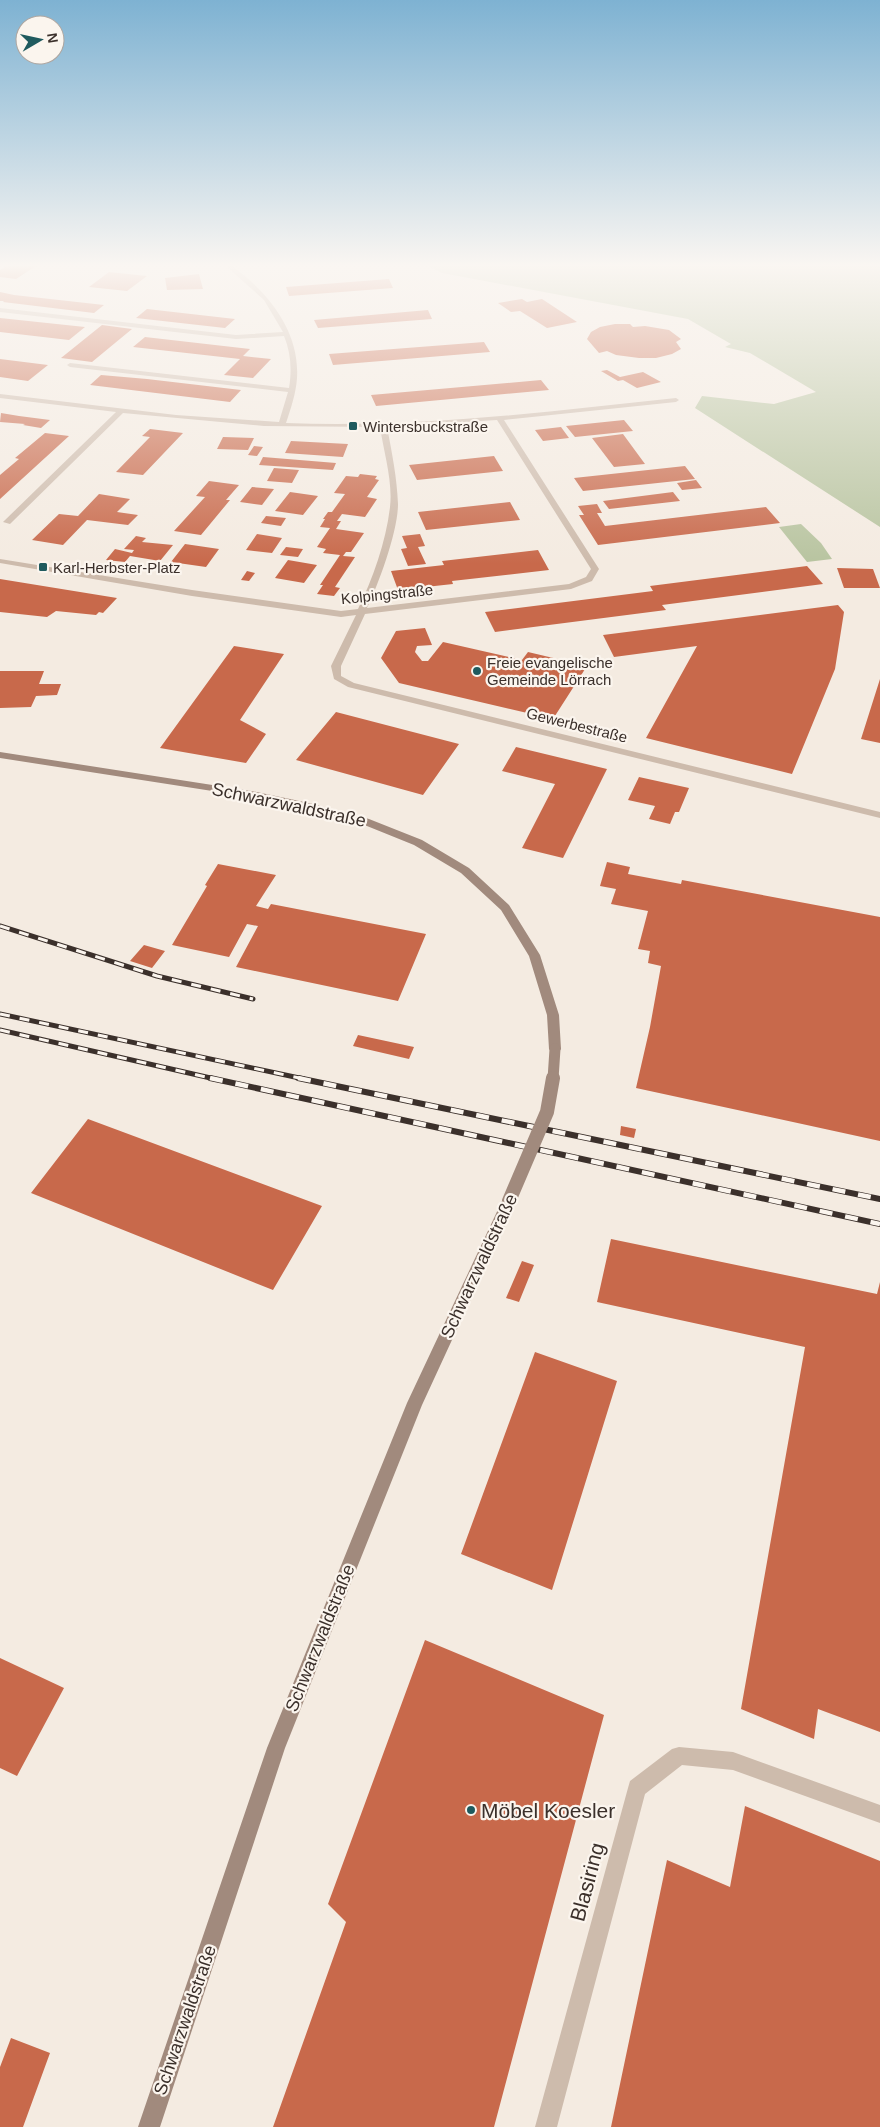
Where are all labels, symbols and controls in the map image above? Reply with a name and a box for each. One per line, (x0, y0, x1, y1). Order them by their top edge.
north arrow (15, 15, 65, 65)
text: N (44, 32, 62, 44)
place label: Wintersbuckstraße (363, 418, 488, 435)
marker: Wintersbuckstraße (347, 420, 359, 432)
place label: Karl-Herbster-Platz (53, 559, 181, 576)
marker: Karl-Herbster-Platz (37, 561, 49, 573)
street label: Kolpingstraße (340, 581, 434, 607)
place label: Freie evangelische Gemeinde Lörrach (487, 654, 613, 688)
marker: Freie evangelische Gemeinde Lörrach (471, 665, 483, 677)
street label: Gewerbestraße (525, 704, 629, 746)
street label: Schwarzwaldstraße (210, 779, 368, 831)
street label: Schwarzwaldstraße (437, 1191, 521, 1341)
street label: Schwarzwaldstraße (281, 1561, 359, 1715)
place label: Möbel Koesler (481, 1799, 615, 1822)
marker: Möbel Koesler (465, 1804, 477, 1816)
street label: Blasiring (565, 1840, 609, 1924)
street label: Schwarzwaldstraße (150, 1942, 220, 2098)

